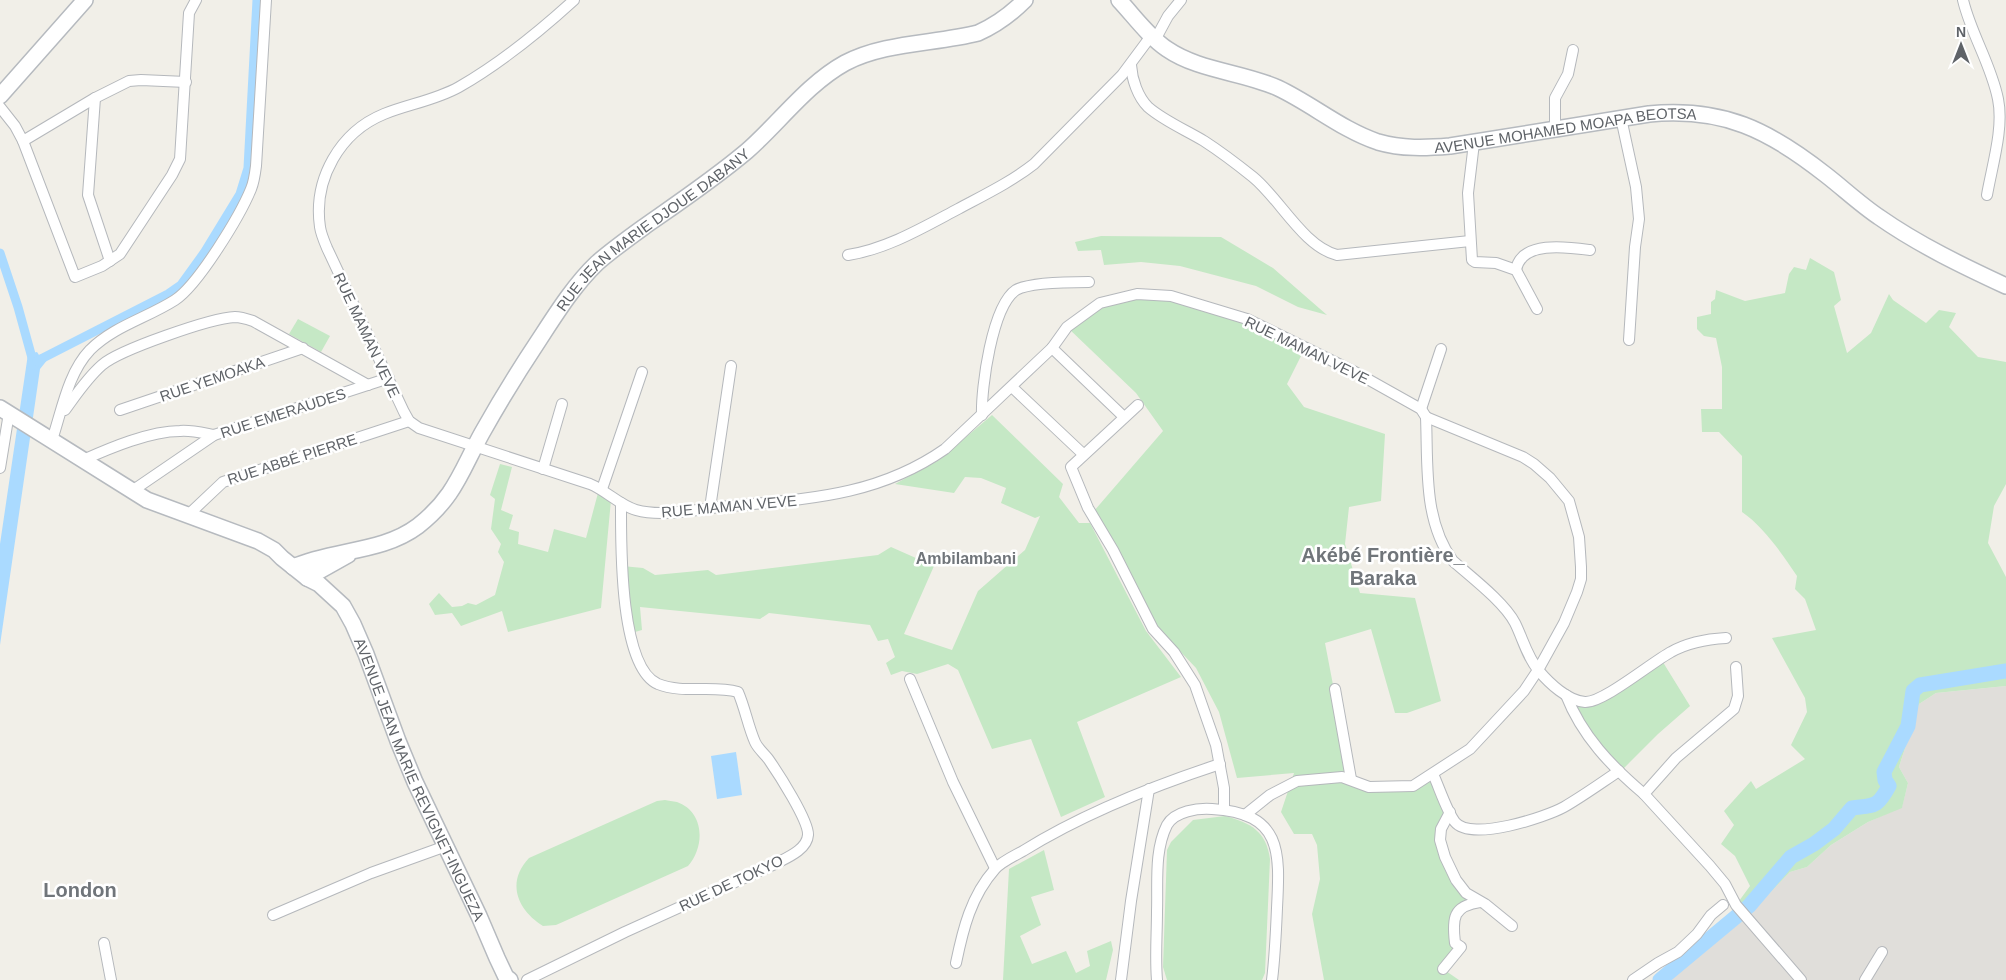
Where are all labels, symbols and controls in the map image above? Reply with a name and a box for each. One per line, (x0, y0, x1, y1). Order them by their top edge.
north arrow (1936, 20, 1986, 70)
text: N (1956, 24, 1966, 40)
street label: AVENUE MOHAMED MOAPA BEOTSA (1434, 104, 1697, 156)
street label: RUE JEAN MARIE DJOUE DABANY (552, 144, 752, 314)
street label: RUE MAMAN VEVE (331, 270, 403, 400)
street label: RUE MAMAN VEVE (1242, 313, 1372, 387)
street label: RUE YEMOAKA (157, 353, 267, 405)
street label: RUE EMERAUDES (218, 385, 348, 441)
street label: RUE ABBÉ PIERRE (225, 430, 359, 488)
street label: RUE MAMAN VEVE (661, 492, 797, 520)
district label: Akébé Frontière_ Baraka (1301, 544, 1466, 589)
district label: Ambilambani (916, 550, 1016, 567)
street label: AVENUE JEAN MARIE REVIGNET-INGUEZA (351, 635, 488, 923)
street label: RUE DE TOKYO (676, 851, 786, 915)
district label: London (43, 879, 117, 901)

